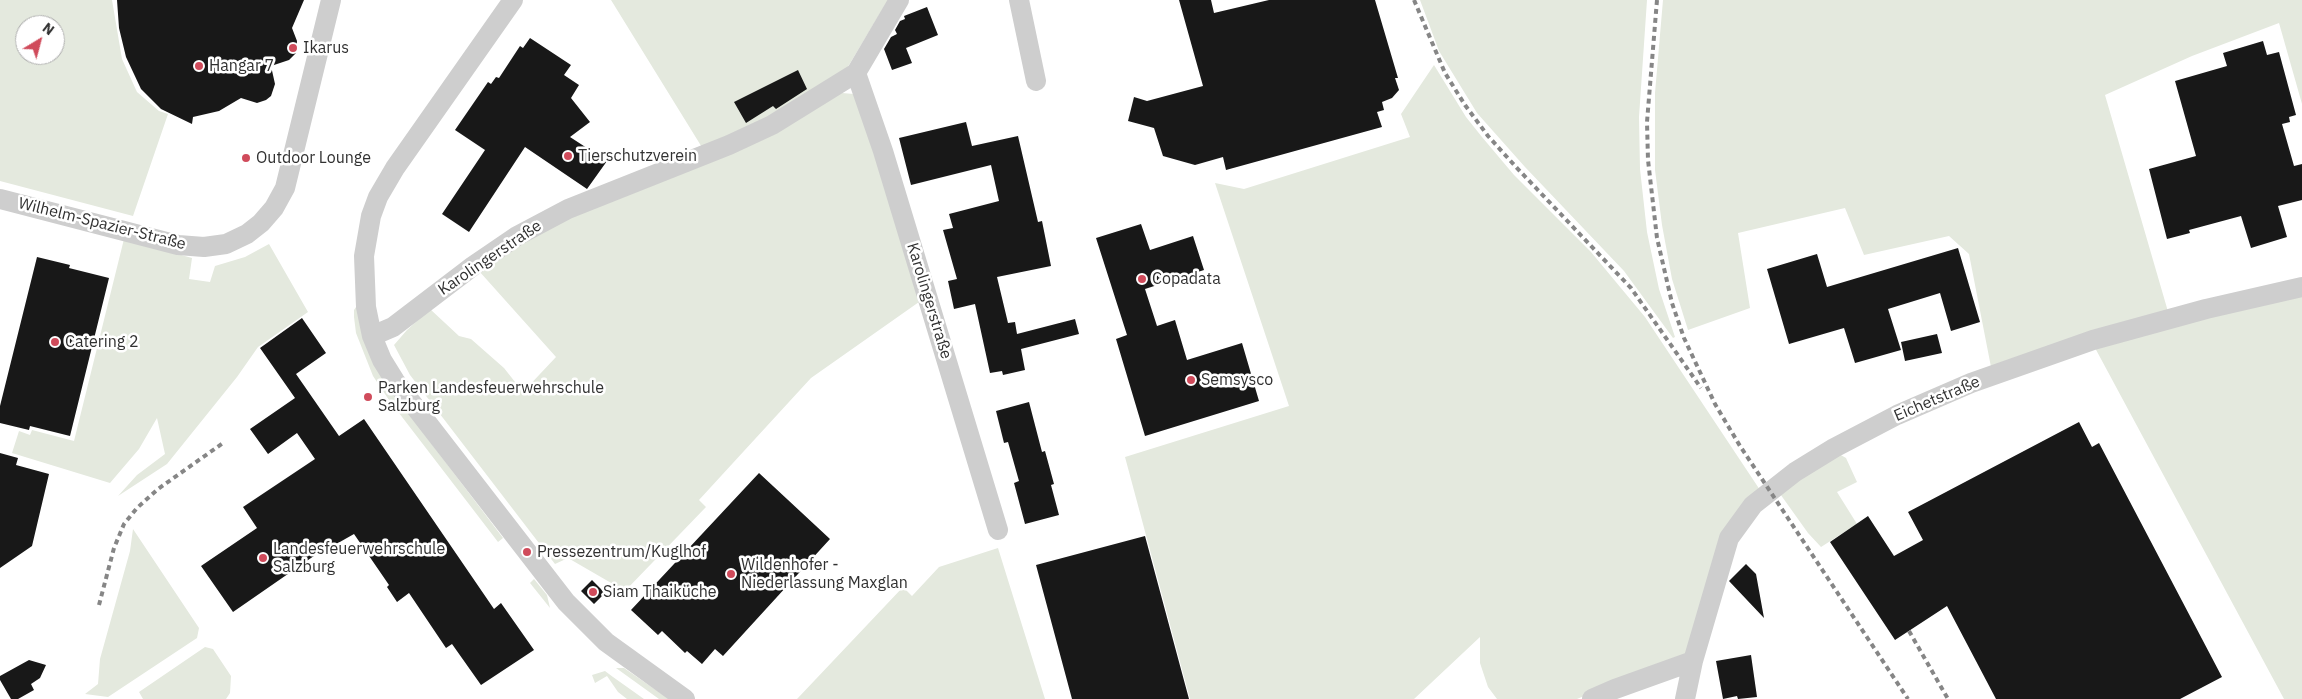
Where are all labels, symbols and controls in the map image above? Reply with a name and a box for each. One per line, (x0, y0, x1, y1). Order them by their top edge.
north arrow (15, 15, 65, 65)
text: N (39, 19, 58, 39)
place label: Ikarus (303, 38, 349, 58)
marker: Ikarus (287, 42, 299, 54)
place label: Hangar 7 (209, 56, 274, 76)
marker: Hangar 7 (193, 60, 205, 72)
place label: Tierschutzverein (578, 146, 697, 166)
place label: Outdoor Lounge (256, 148, 371, 168)
marker: Tierschutzverein (562, 150, 574, 162)
marker: Outdoor Lounge (240, 152, 252, 164)
street label: Wilhelm-Spazier-Straße (16, 194, 188, 254)
street label: Karolingerstraße (435, 216, 545, 300)
street label: Karolingerstraße (902, 241, 956, 361)
place label: Copadata (1152, 269, 1221, 289)
marker: Copadata (1136, 273, 1148, 285)
place label: Catering 2 (65, 332, 139, 352)
marker: Catering 2 (49, 336, 61, 348)
place label: Semsysco (1201, 370, 1273, 390)
street label: Eichetstraße (1891, 372, 1983, 426)
marker: Semsysco (1185, 374, 1197, 386)
place label: Parken Landesfeuerwehrschule Salzburg (378, 378, 604, 416)
marker: Parken Landesfeuerwehrschule Salzburg (362, 391, 374, 403)
place label: Landesfeuerwehrschule Salzburg (273, 539, 445, 577)
place label: Pressezentrum/Kuglhof (537, 542, 706, 562)
marker: Pressezentrum/Kuglhof (521, 546, 533, 558)
marker: Landesfeuerwehrschule Salzburg (257, 552, 269, 564)
place label: Wildenhofer - Niederlassung Maxglan (741, 555, 908, 593)
marker: Wildenhofer - Niederlassung Maxglan (725, 568, 737, 580)
place label: Siam Thaiküche (603, 582, 717, 602)
marker: Siam Thaiküche (587, 586, 599, 598)

